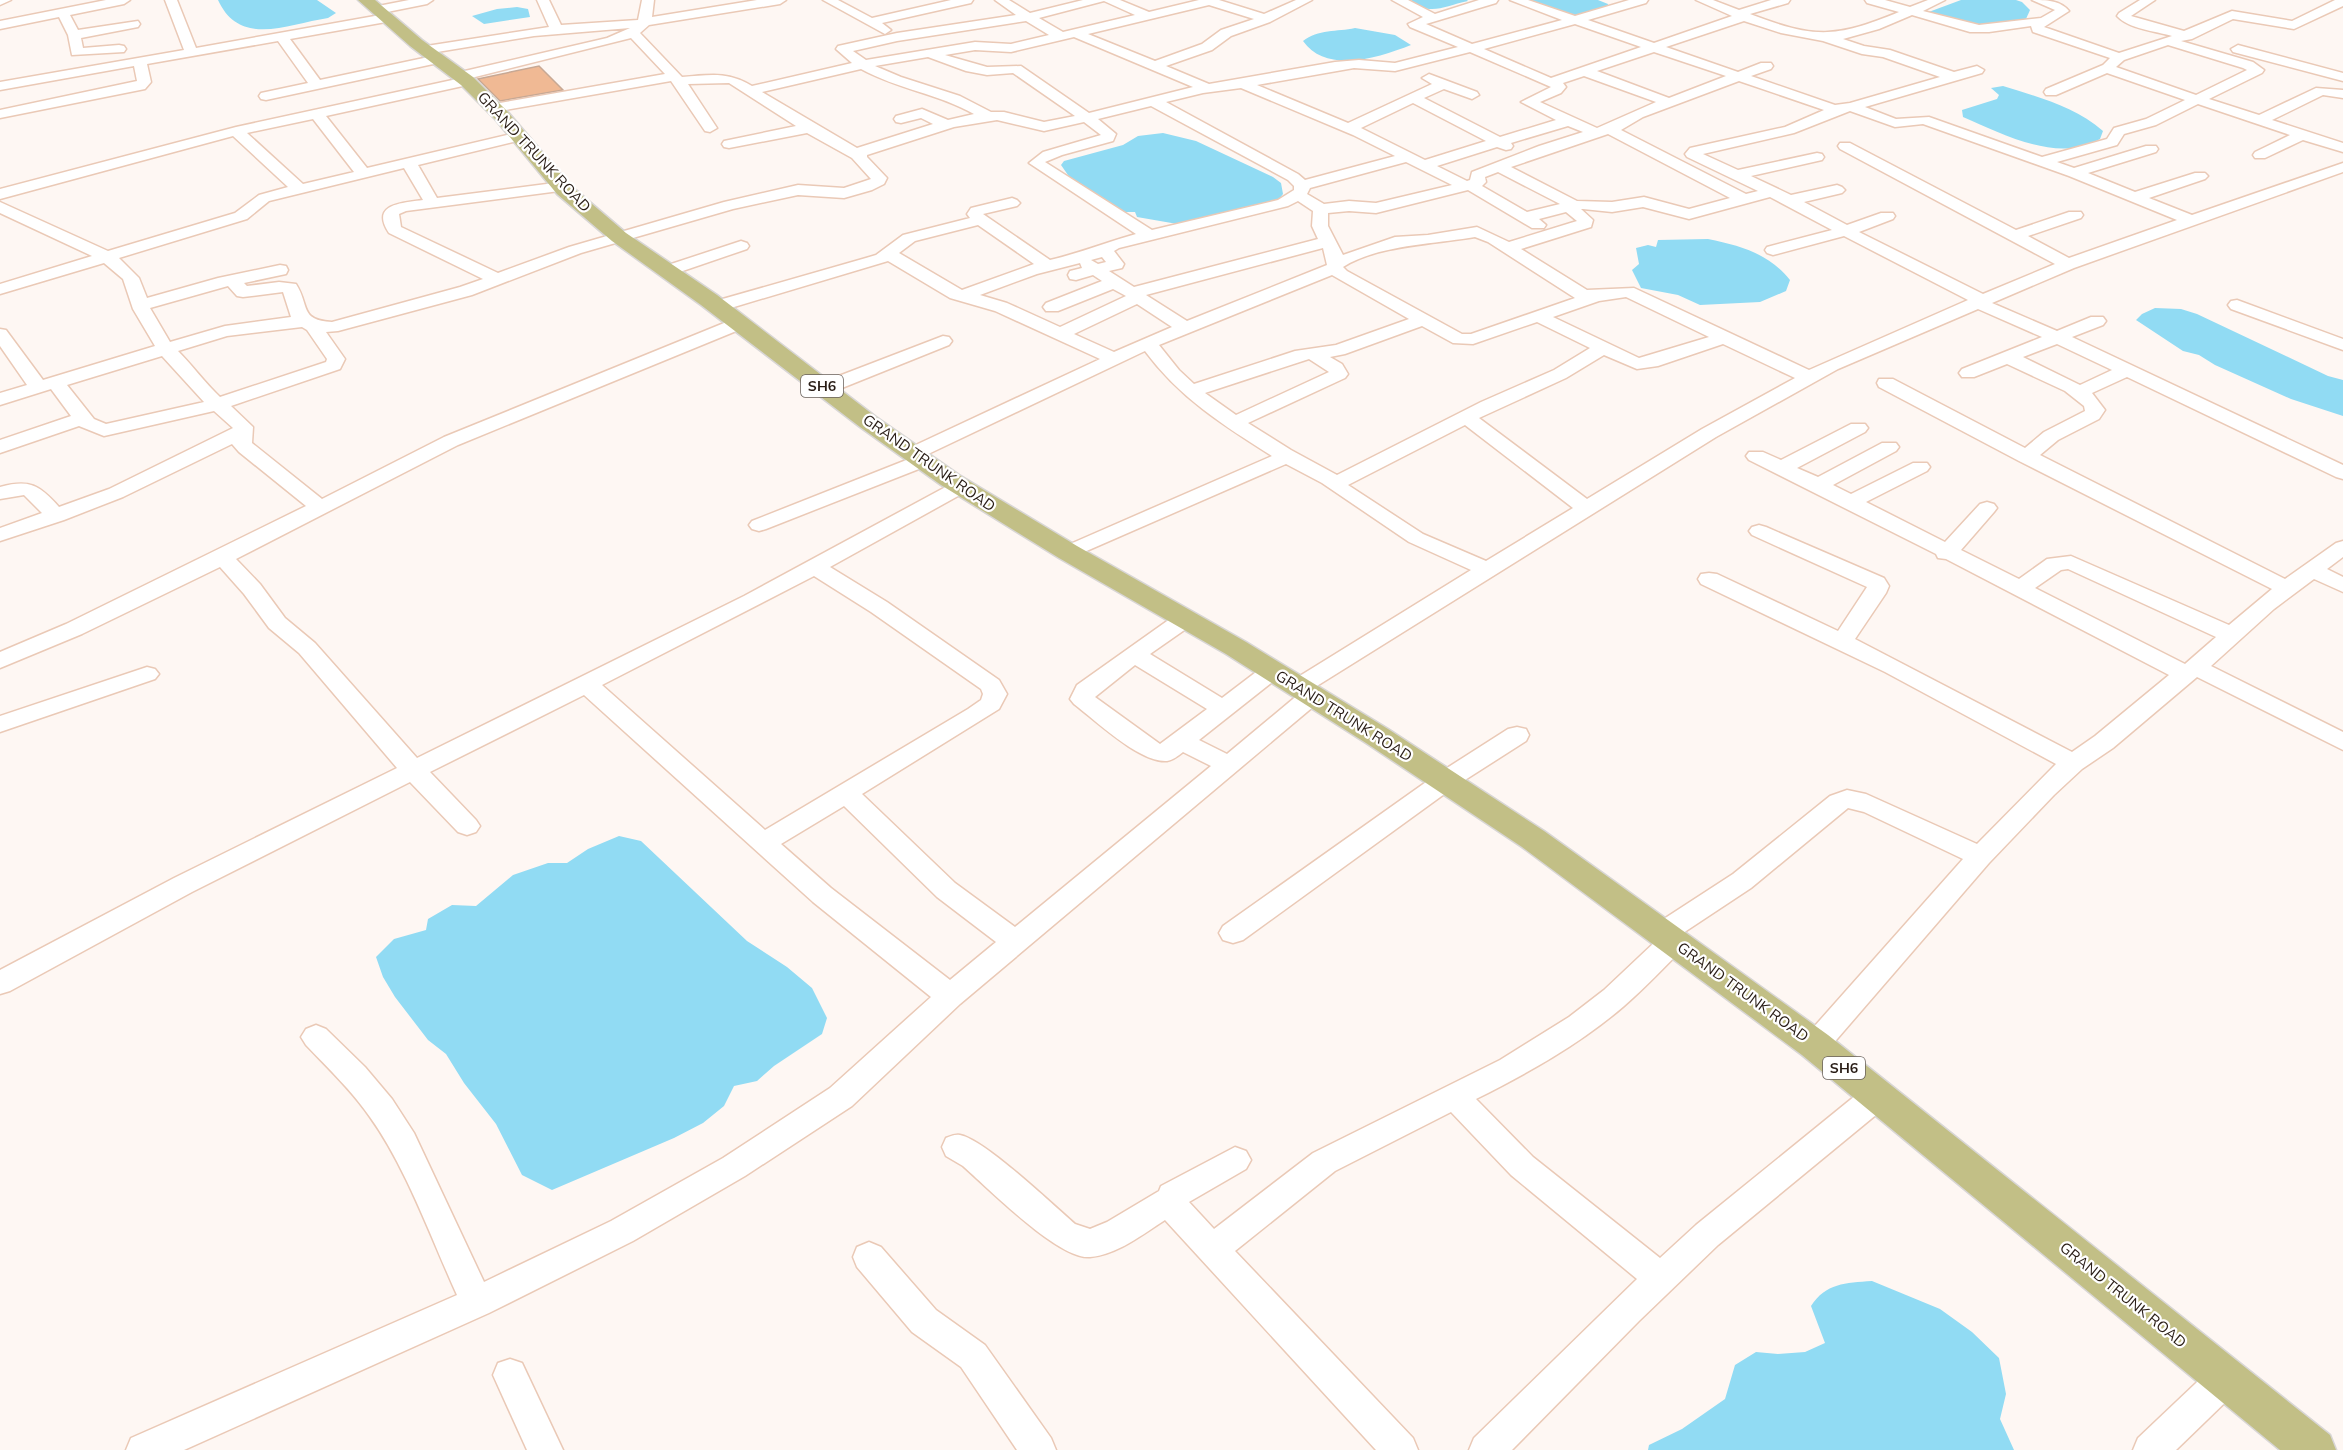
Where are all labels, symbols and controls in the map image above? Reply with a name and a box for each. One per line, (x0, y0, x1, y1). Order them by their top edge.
street label: GRAND TRUNK ROAD (474, 88, 595, 216)
road number: SH6 (801, 375, 843, 397)
street label: GRAND TRUNK ROAD (859, 410, 999, 516)
street label: GRAND TRUNK ROAD (1272, 666, 1416, 765)
street label: GRAND TRUNK ROAD (1674, 938, 1813, 1046)
road number: SH6 (1823, 1057, 1865, 1079)
street label: GRAND TRUNK ROAD (2056, 1238, 2190, 1352)

